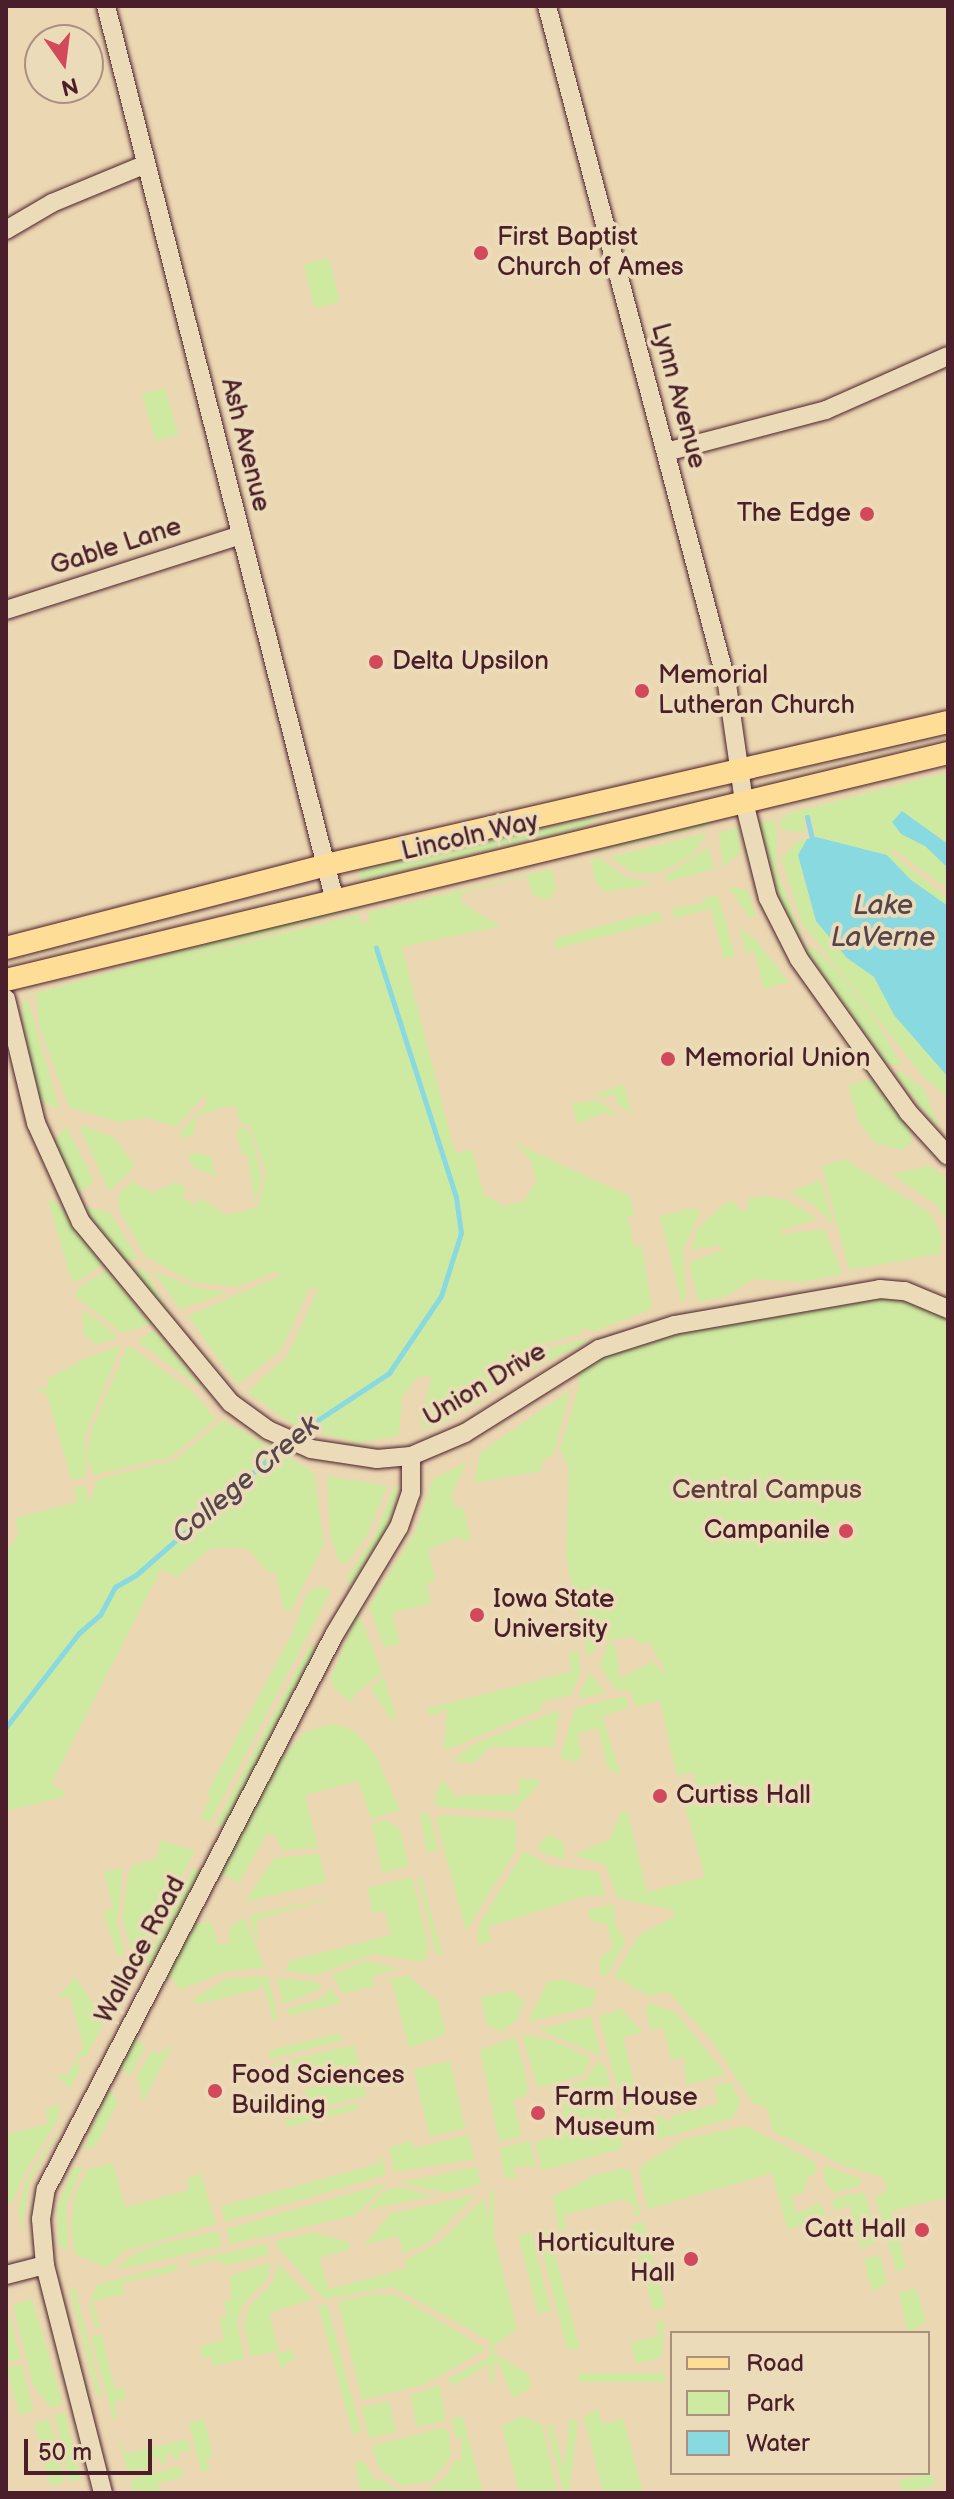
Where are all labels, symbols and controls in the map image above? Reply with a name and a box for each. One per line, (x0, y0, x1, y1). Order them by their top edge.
north arrow (24, 24, 104, 104)
text: N (58, 71, 81, 101)
place label: First Baptist Church of Ames (497, 222, 684, 284)
marker: First Baptist Church of Ames (472, 244, 490, 262)
street label: Lynn Avenue (644, 320, 712, 472)
street label: Ash Avenue (213, 375, 277, 515)
place label: The Edge (737, 498, 851, 530)
marker: The Edge (858, 505, 876, 523)
street label: Gable Lane (47, 511, 185, 583)
place label: Delta Upsilon (392, 646, 549, 678)
marker: Delta Upsilon (367, 653, 385, 671)
place label: Memorial Lutheran Church (658, 660, 855, 722)
marker: Memorial Lutheran Church (633, 682, 651, 700)
street label: Lincoln Way (398, 806, 542, 868)
water label: Lake LaVerne (831, 889, 935, 955)
place label: Memorial Union (684, 1043, 870, 1075)
marker: Memorial Union (659, 1050, 677, 1068)
street label: Union Drive (418, 1336, 552, 1434)
water label: College Creek (166, 1409, 326, 1551)
park label: Central Campus (672, 1475, 862, 1507)
place label: Campanile (704, 1515, 830, 1547)
marker: Campanile (837, 1522, 855, 1540)
place label: Iowa State University (493, 1584, 615, 1646)
marker: Iowa State University (468, 1606, 486, 1624)
place label: Curtiss Hall (676, 1780, 811, 1812)
marker: Curtiss Hall (651, 1787, 669, 1805)
street label: Wallace Road (89, 1871, 193, 2029)
place label: Food Sciences Building (231, 2060, 405, 2122)
marker: Food Sciences Building (206, 2082, 224, 2100)
place label: Farm House Museum (554, 2082, 698, 2144)
marker: Farm House Museum (529, 2104, 547, 2122)
place label: Catt Hall (804, 2214, 906, 2246)
marker: Catt Hall (913, 2221, 931, 2239)
place label: Horticulture Hall (537, 2228, 675, 2290)
marker: Horticulture Hall (682, 2250, 700, 2268)
legend (670, 2331, 930, 2475)
text: Road (746, 2349, 804, 2378)
text: Park (746, 2389, 794, 2418)
scale bar (28, 2423, 156, 2473)
text: Water (746, 2429, 810, 2458)
text: 50 m (38, 2438, 92, 2467)

